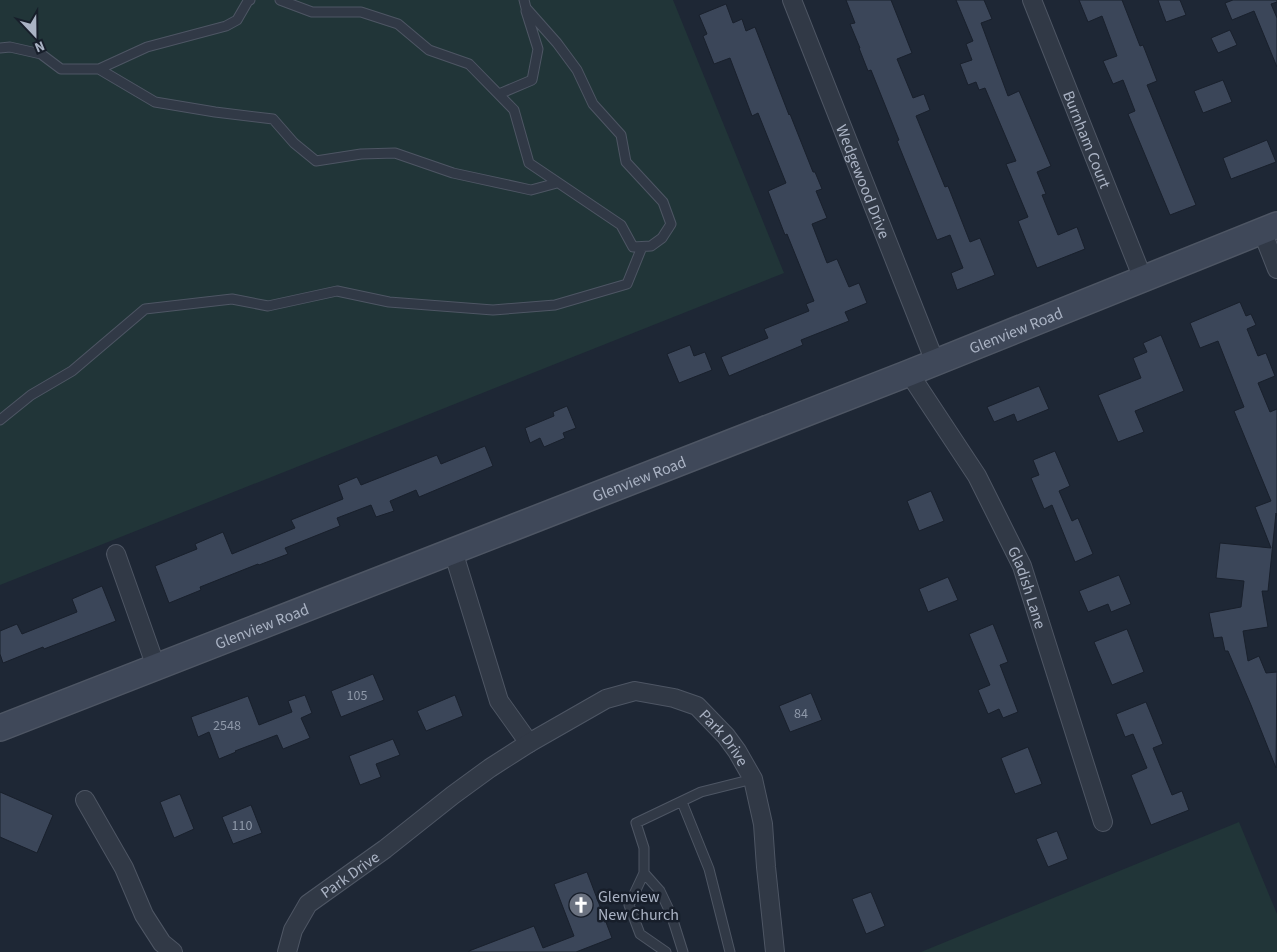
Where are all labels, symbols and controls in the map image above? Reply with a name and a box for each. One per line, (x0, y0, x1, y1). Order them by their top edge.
north arrow (10, 10, 60, 60)
text: N (31, 35, 48, 57)
street label: Burnham Court (1057, 88, 1116, 192)
street label: Wedgewood Drive (830, 121, 895, 242)
street label: Glenview Road (966, 302, 1066, 360)
street label: Glenview Road (589, 451, 690, 508)
street label: Gladish Lane (1002, 543, 1051, 632)
street label: Glenview Road (212, 598, 312, 655)
house number: 105 (347, 686, 367, 706)
house number: 84 (794, 704, 808, 724)
street label: Park Drive (694, 705, 753, 770)
house number: 2548 (213, 716, 241, 736)
house number: 110 (232, 816, 252, 836)
street label: Park Drive (316, 846, 384, 904)
place label: Glenview New Church (598, 886, 679, 926)
church icon: Glenview New Church (568, 892, 594, 918)

